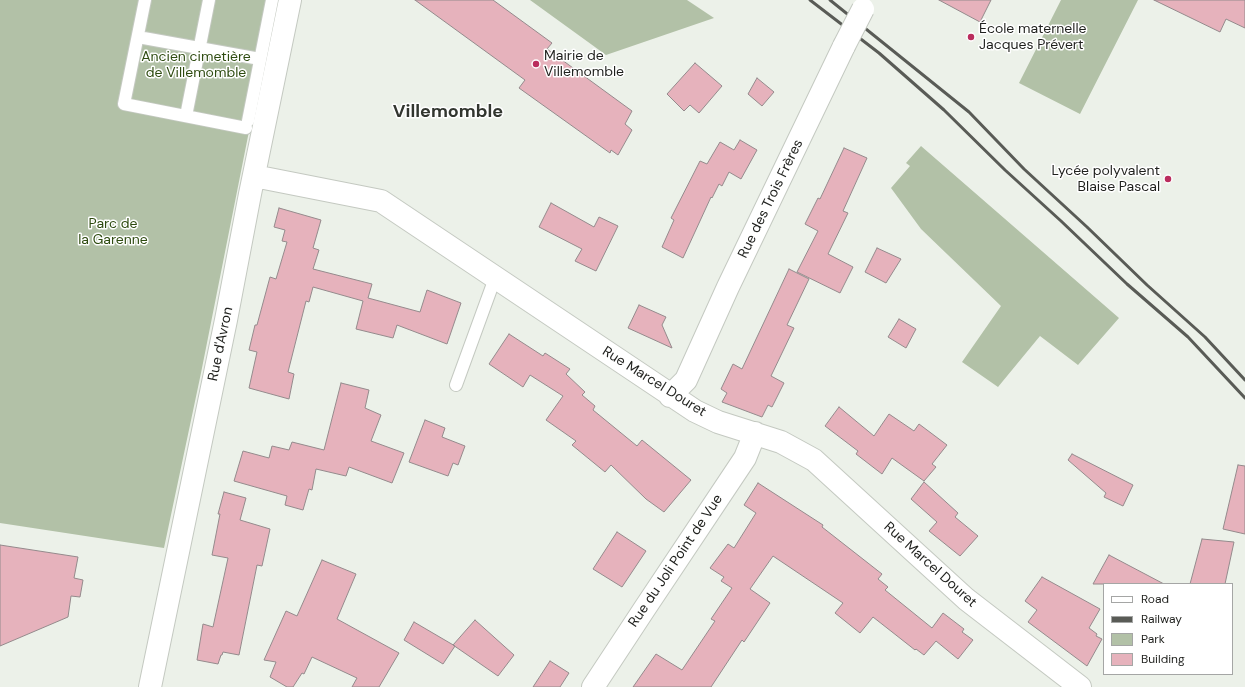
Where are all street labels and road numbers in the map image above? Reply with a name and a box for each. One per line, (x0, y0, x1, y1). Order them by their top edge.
street label: Rue des Trois Frères (735, 137, 807, 261)
street label: Rue d'Avron (205, 305, 237, 383)
street label: Rue Marcel Douret (599, 343, 709, 421)
street label: Rue du Joli Point de Vue (625, 492, 727, 630)
street label: Rue Marcel Douret (880, 519, 980, 611)

